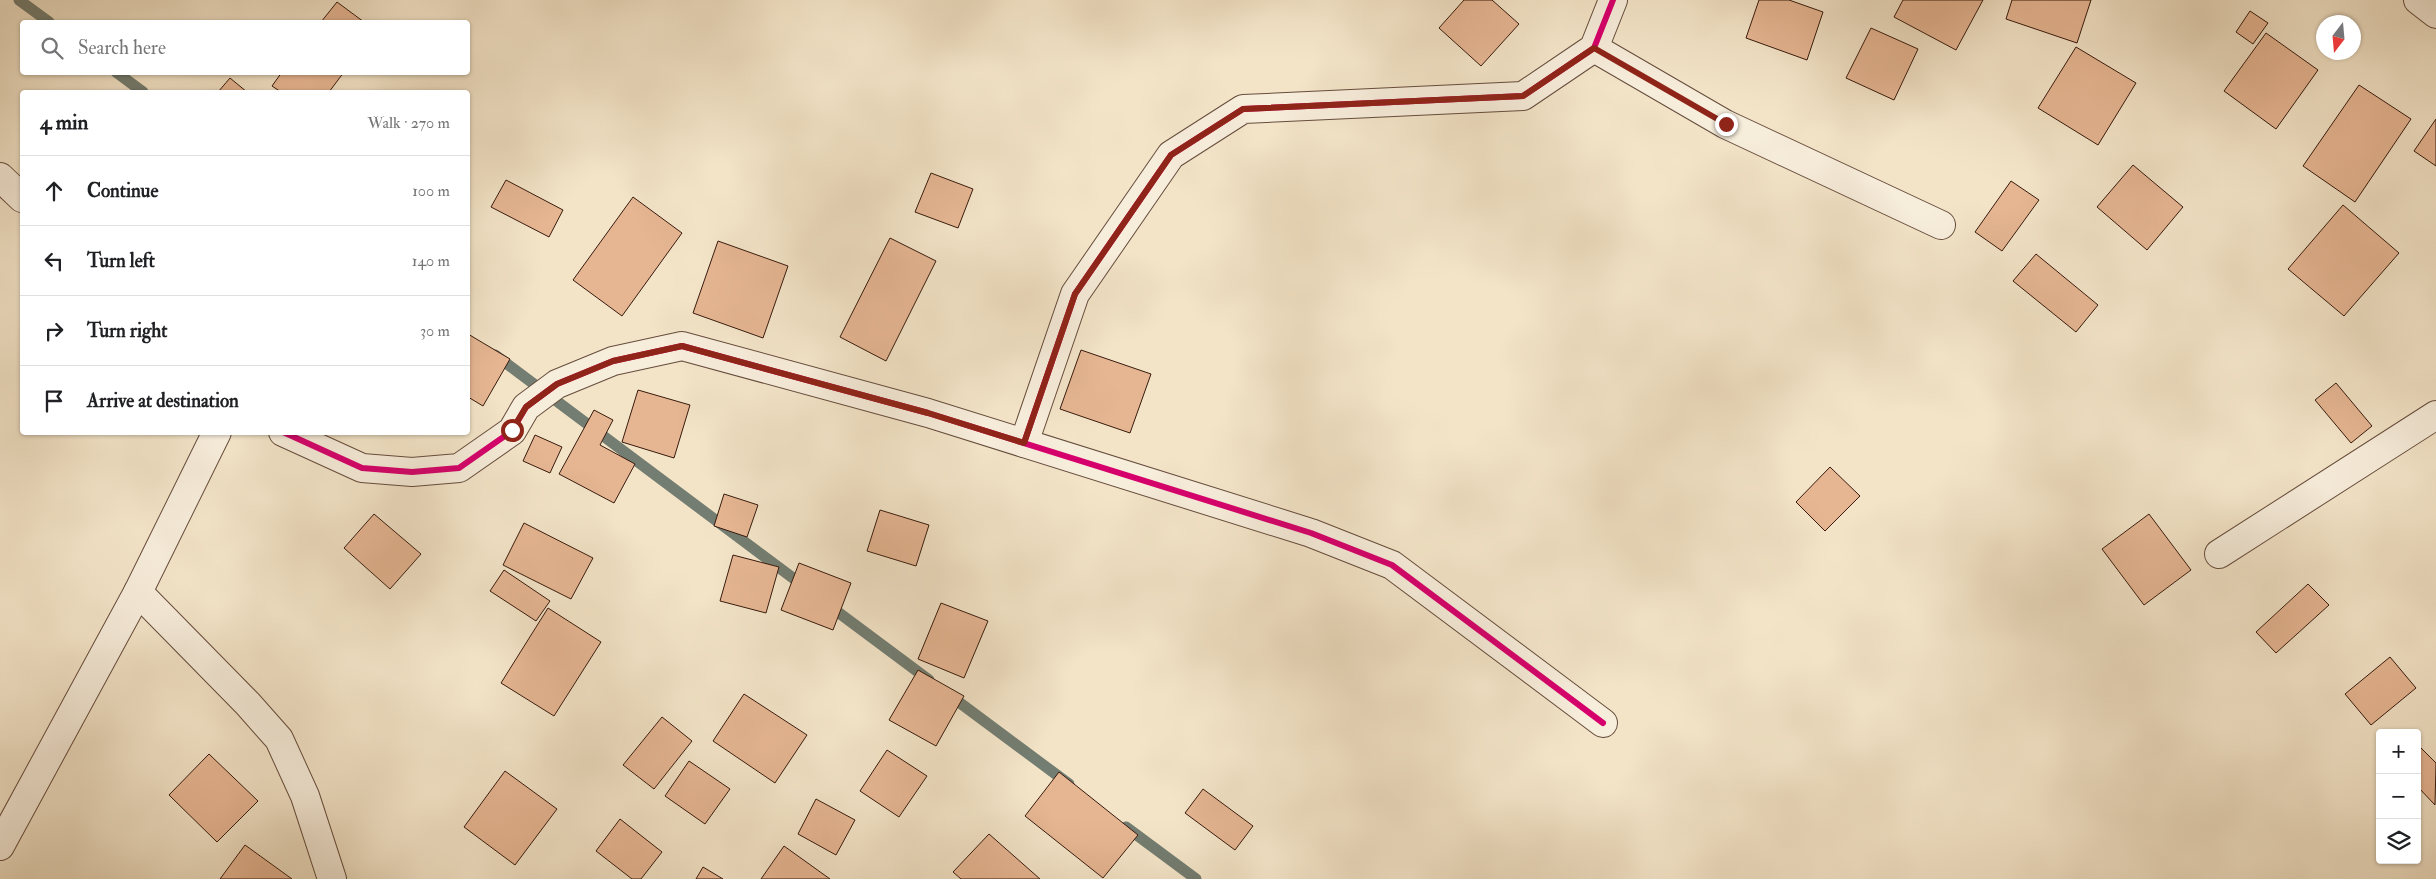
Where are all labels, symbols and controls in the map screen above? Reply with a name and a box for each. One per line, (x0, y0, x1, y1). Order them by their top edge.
north arrow (2316, 15, 2361, 60)
search box (20, 20, 470, 75)
icon: search (38, 34, 66, 62)
text: Search here (78, 36, 166, 60)
text: 4 min (40, 109, 88, 136)
text: Walk · 270 m (368, 113, 450, 133)
route end (1715, 113, 1738, 136)
icon: ahead (40, 177, 68, 205)
text: Continue (87, 179, 158, 203)
text: 100 m (412, 181, 450, 201)
icon: left (40, 247, 68, 275)
text: Turn left (87, 249, 155, 273)
text: 140 m (412, 251, 450, 271)
icon: right (40, 317, 68, 345)
text: Turn right (87, 319, 167, 343)
text: 30 m (420, 321, 450, 341)
icon: arrive (40, 387, 68, 415)
text: Arrive at destination (87, 389, 239, 413)
route start (501, 419, 524, 442)
map controls (2376, 729, 2421, 864)
button: + (2376, 729, 2421, 774)
button: − (2376, 774, 2421, 819)
button: layers (2376, 819, 2421, 864)

